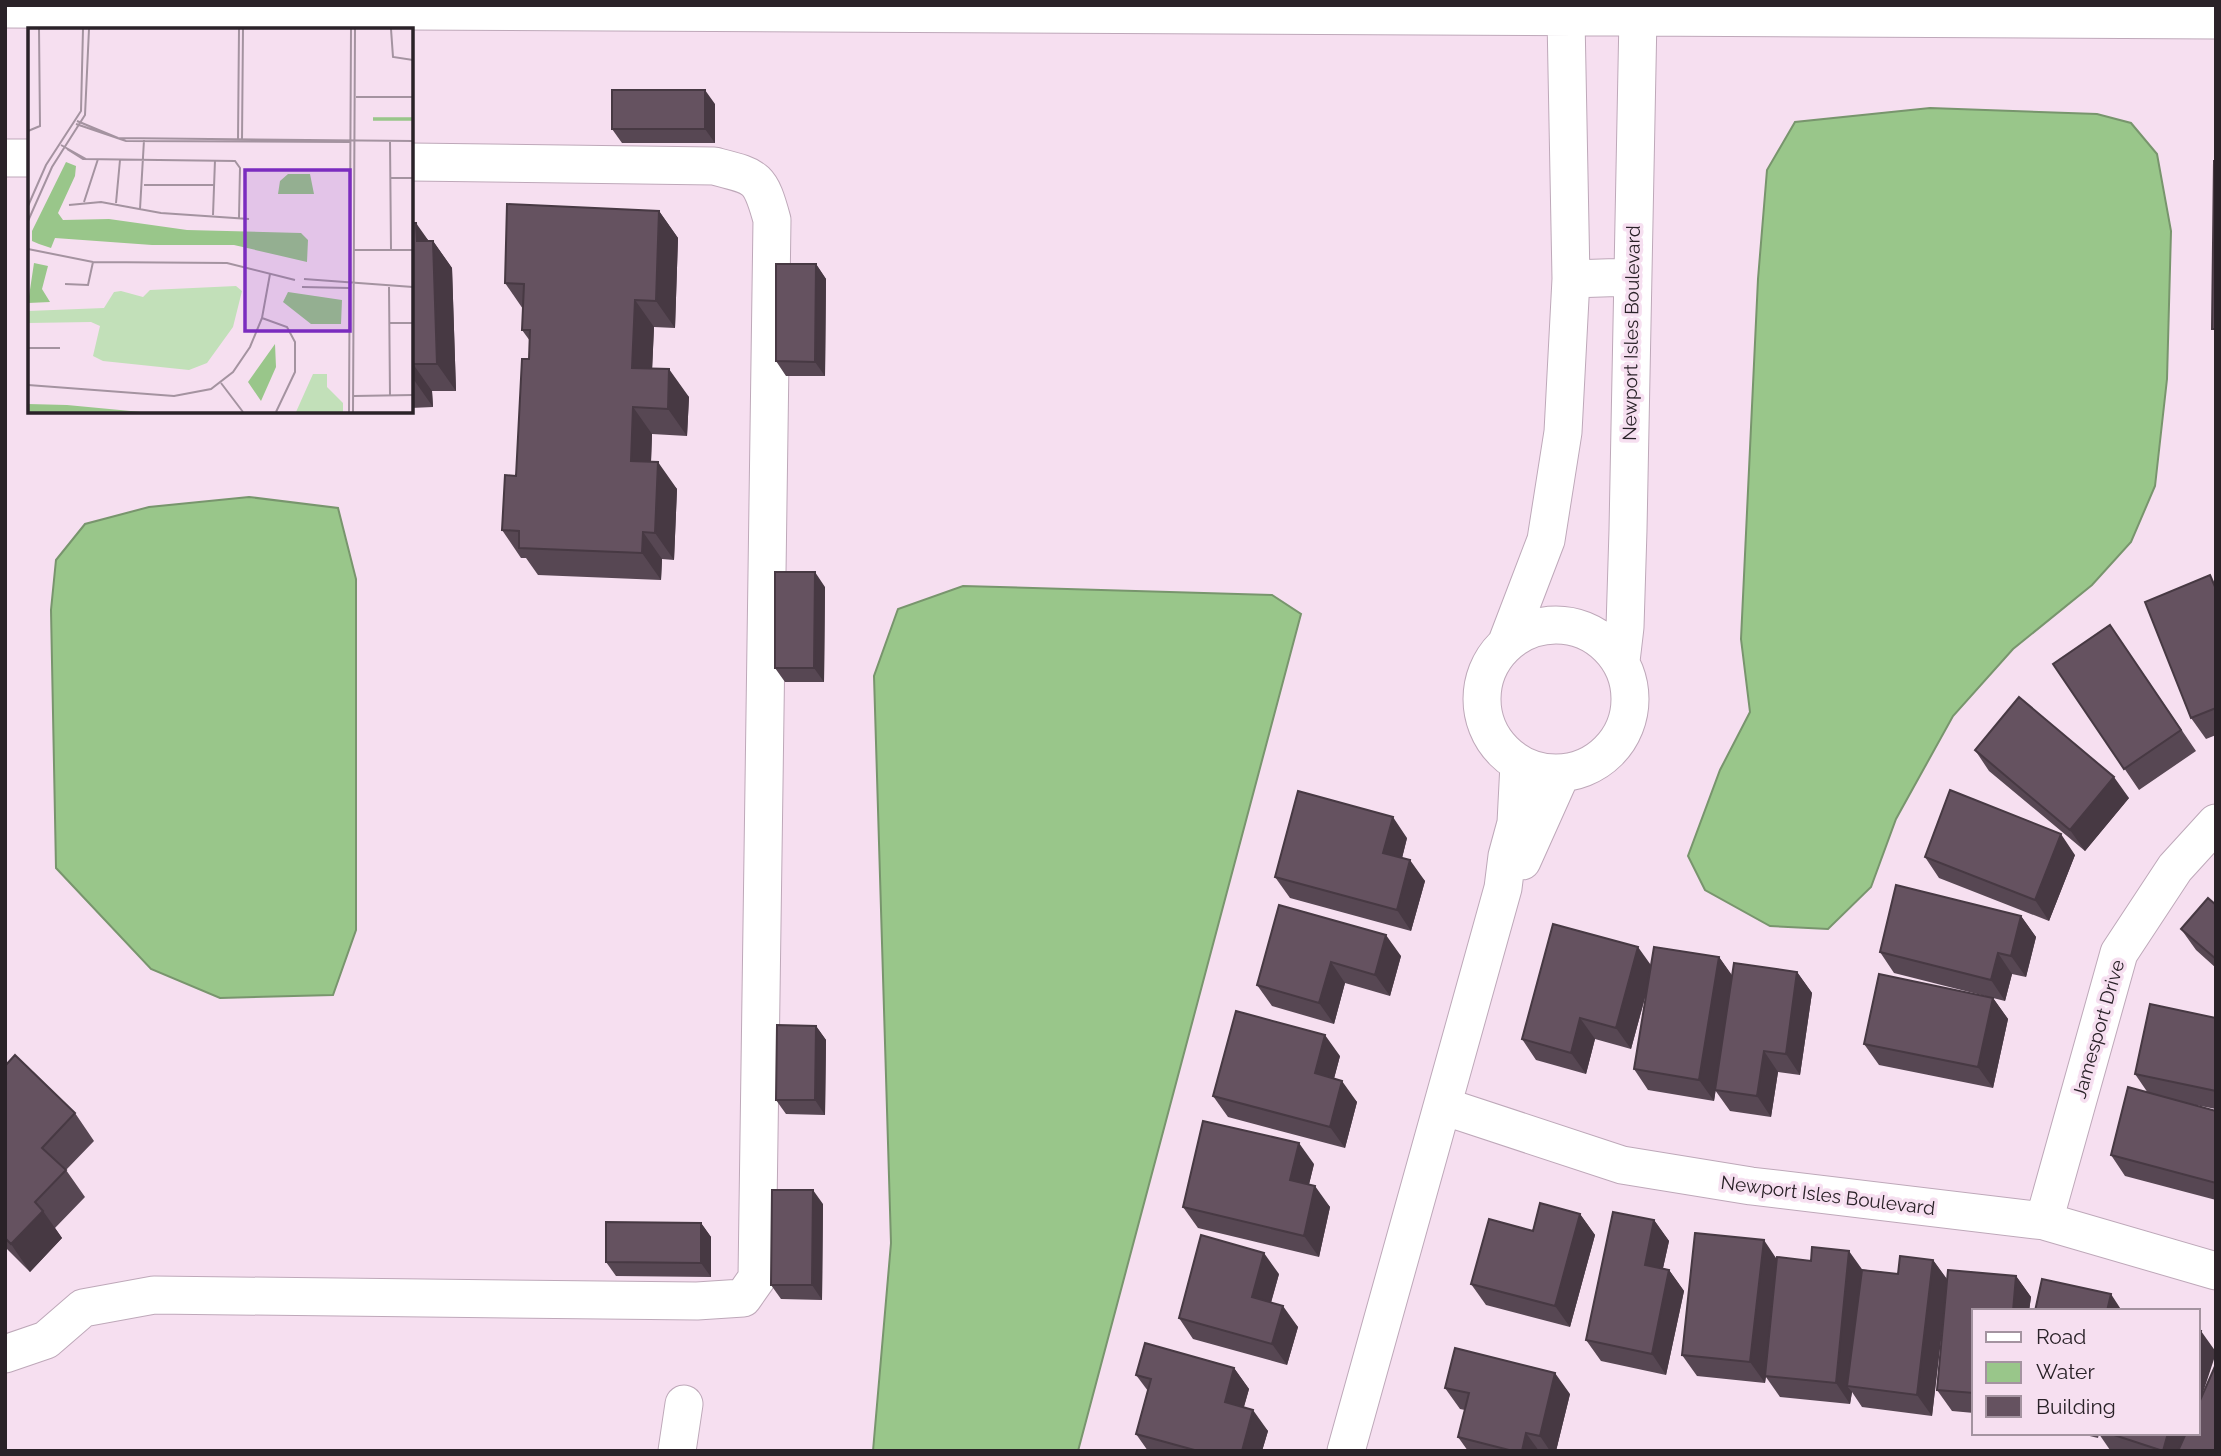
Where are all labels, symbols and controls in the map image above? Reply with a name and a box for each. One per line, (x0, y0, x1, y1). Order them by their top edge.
inset map (28, 28, 413, 413)
street label: Newport Isles Boulevard (1618, 225, 1644, 441)
street label: Jamesport Drive (2068, 957, 2128, 1101)
street label: Newport Isles Boulevard (1720, 1171, 1936, 1219)
legend (1972, 1309, 2200, 1435)
text: Road (2036, 1324, 2086, 1349)
text: Water (2036, 1359, 2095, 1384)
text: Building (2036, 1394, 2116, 1419)

